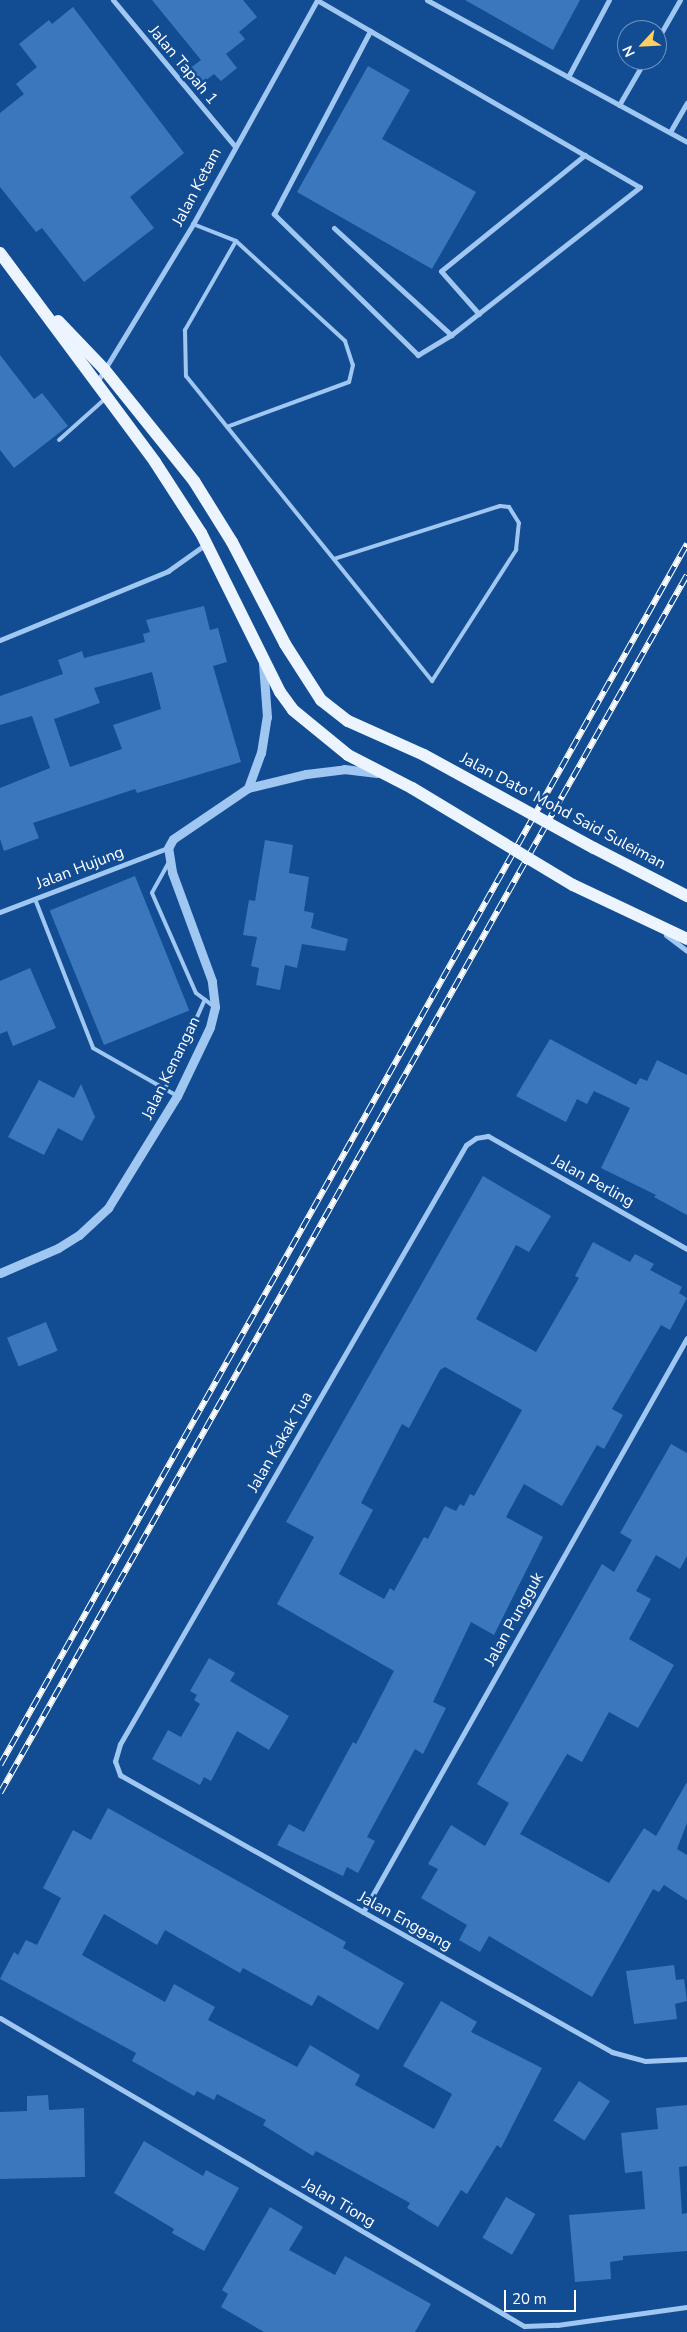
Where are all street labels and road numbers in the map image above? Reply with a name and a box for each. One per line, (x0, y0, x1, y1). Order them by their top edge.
street label: Jalan Tapah 1 (144, 21, 222, 109)
street label: Jalan Ketam (168, 144, 226, 230)
street label: Jalan Dato' Mohd Said Suleiman (457, 749, 669, 873)
street label: Jalan Hujung (33, 842, 127, 894)
street label: Jalan Kenangan (138, 1013, 204, 1123)
street label: Jalan Perling (549, 1151, 637, 1211)
street label: Jalan Kakak Tua (243, 1388, 317, 1496)
street label: Jalan Pungguk (480, 1569, 548, 1669)
street label: Jalan Enggang (355, 1887, 455, 1955)
street label: Jalan Tiong (299, 2174, 379, 2232)

